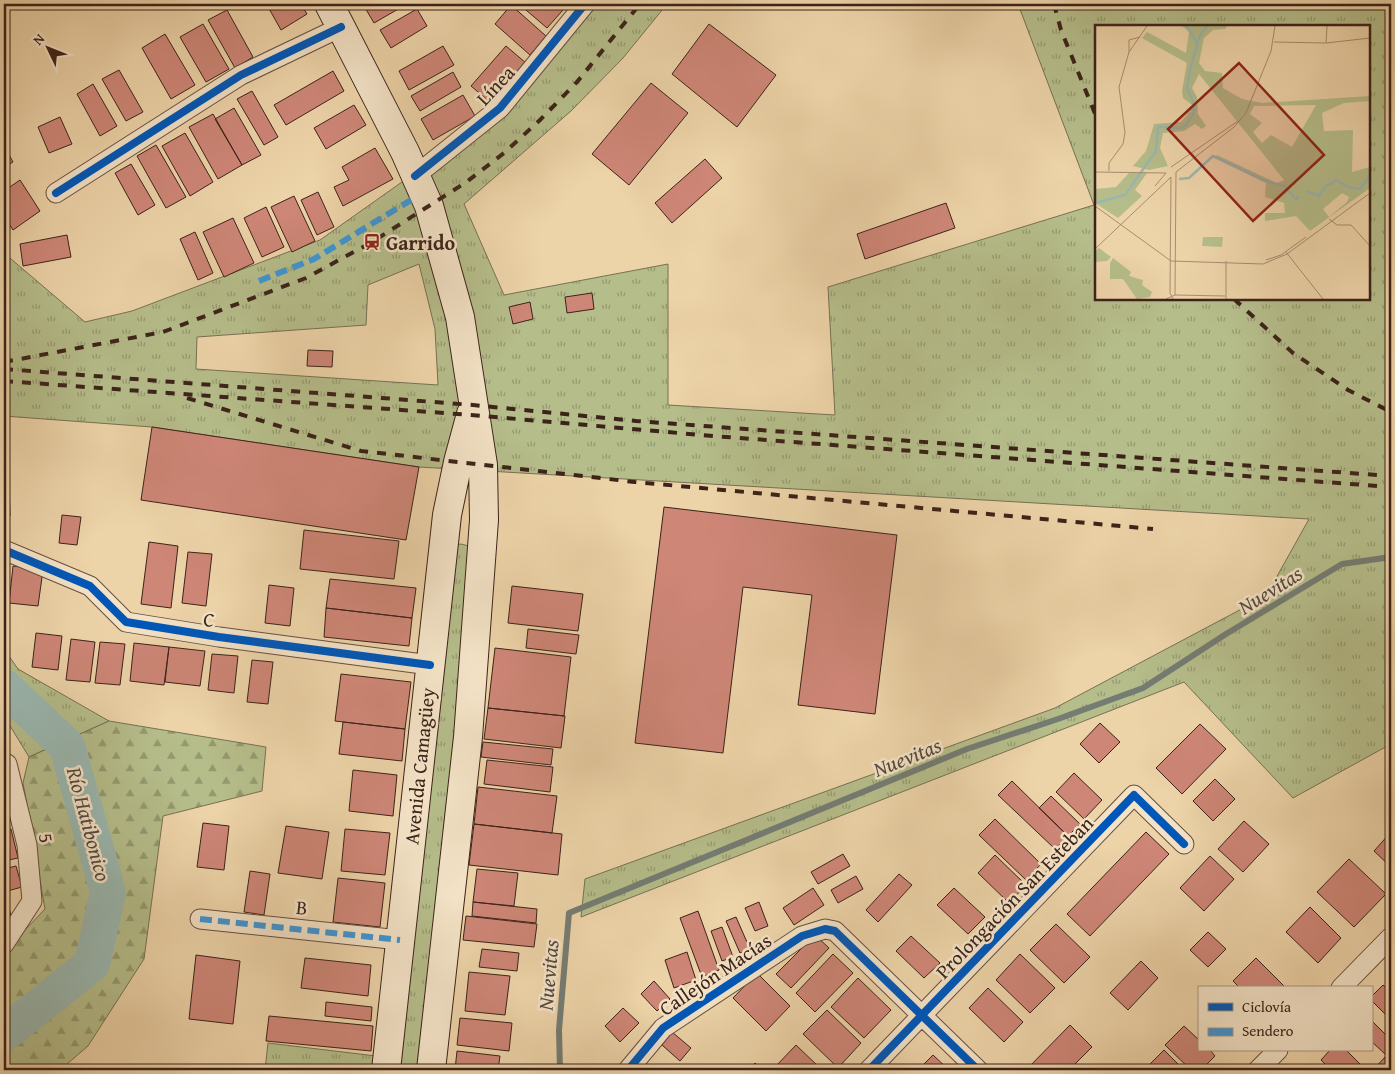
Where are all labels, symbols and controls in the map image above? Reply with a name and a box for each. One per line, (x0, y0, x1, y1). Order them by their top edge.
north arrow (22, 22, 72, 72)
inset map (1095, 25, 1370, 300)
text: N (28, 28, 49, 49)
street label: Línea (469, 58, 521, 112)
place label: Garrido (386, 228, 455, 257)
station icon: Garrido (362, 232, 382, 252)
water label: Nuevitas (1231, 558, 1309, 622)
street label: C (201, 604, 217, 634)
street label: Avenida Camagüey (396, 686, 442, 846)
water label: Nuevitas (867, 729, 946, 785)
water label: Río Hatibonico (59, 763, 119, 885)
street label: Prolongación San Esteban (929, 809, 1099, 985)
street label: 5 (32, 831, 62, 845)
street label: B (295, 892, 309, 922)
street label: Callejón Macías (653, 926, 777, 1022)
water label: Nuevitas (529, 938, 567, 1013)
legend (1198, 986, 1372, 1052)
text: Ciclovía (1242, 996, 1291, 1017)
text: Sendero (1242, 1020, 1294, 1041)

